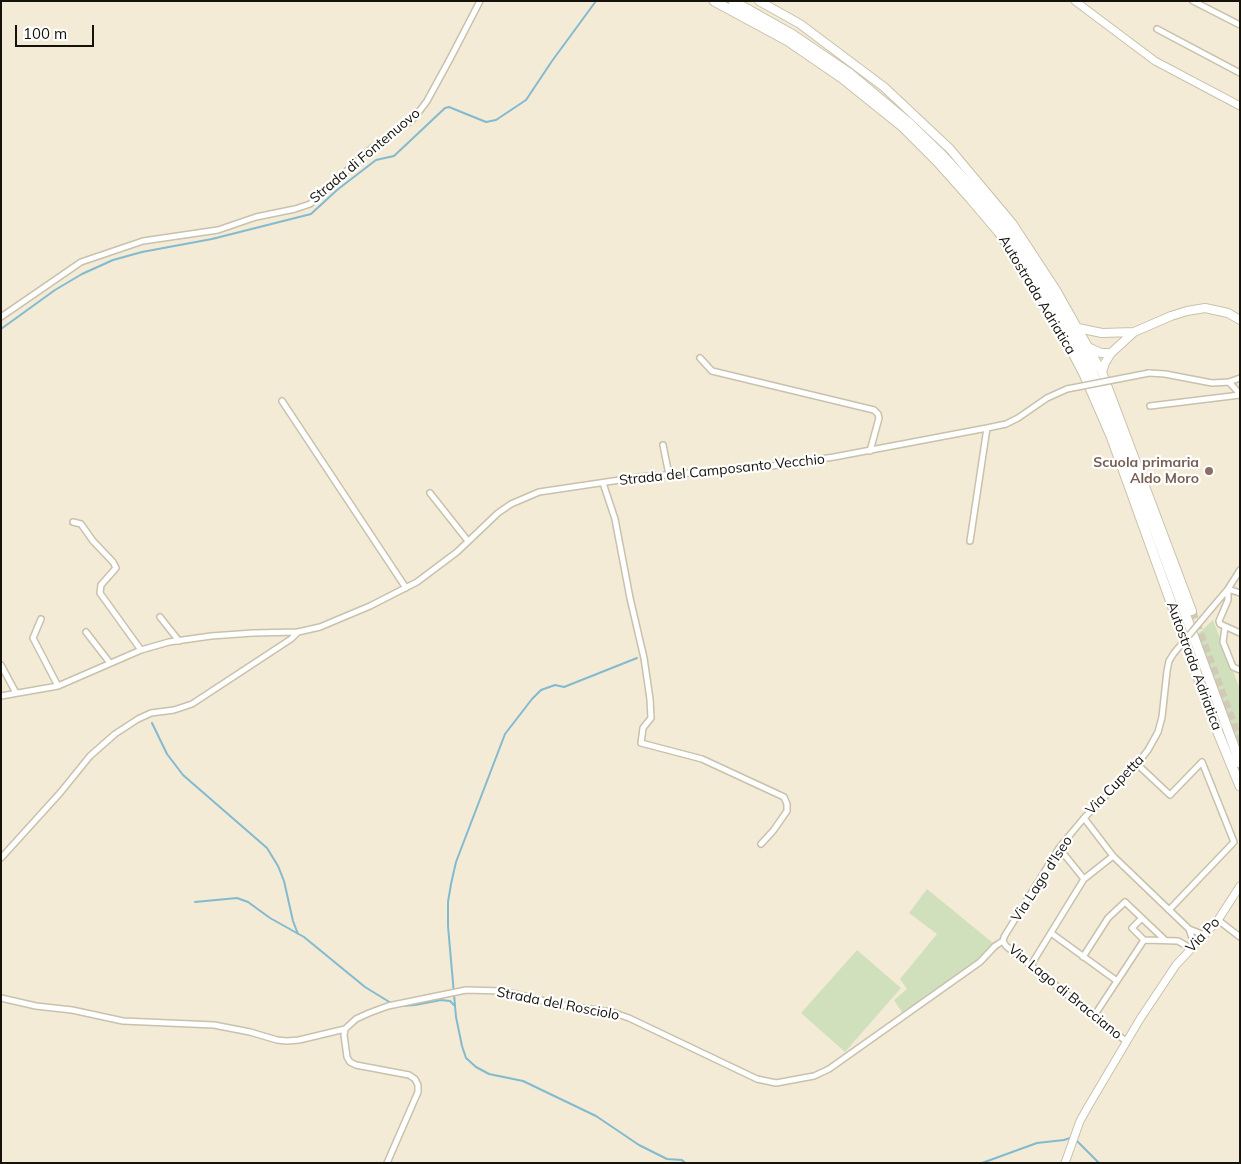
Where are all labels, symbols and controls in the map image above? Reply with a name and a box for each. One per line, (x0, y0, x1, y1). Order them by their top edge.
scale bar (18, 15, 96, 47)
text: 100 m (23, 24, 67, 43)
street label: Strada di Fontenuovo (307, 105, 423, 207)
street label: Autostrada Adriatica (995, 232, 1079, 358)
street label: Strada del Camposanto Vecchio (618, 451, 826, 489)
place label: Scuola primaria Aldo Moro (1093, 455, 1199, 488)
marker: Scuola primaria Aldo Moro (1203, 465, 1215, 477)
street label: Autostrada Adriatica (1163, 599, 1225, 733)
street label: Via Cupetta (1082, 752, 1148, 818)
street label: Via Lago d'Iseo (1008, 833, 1076, 925)
street label: Via Po (1183, 914, 1223, 956)
street label: Via Lago di Bracciano (1005, 941, 1125, 1043)
street label: Strada del Rosciolo (495, 984, 621, 1024)

